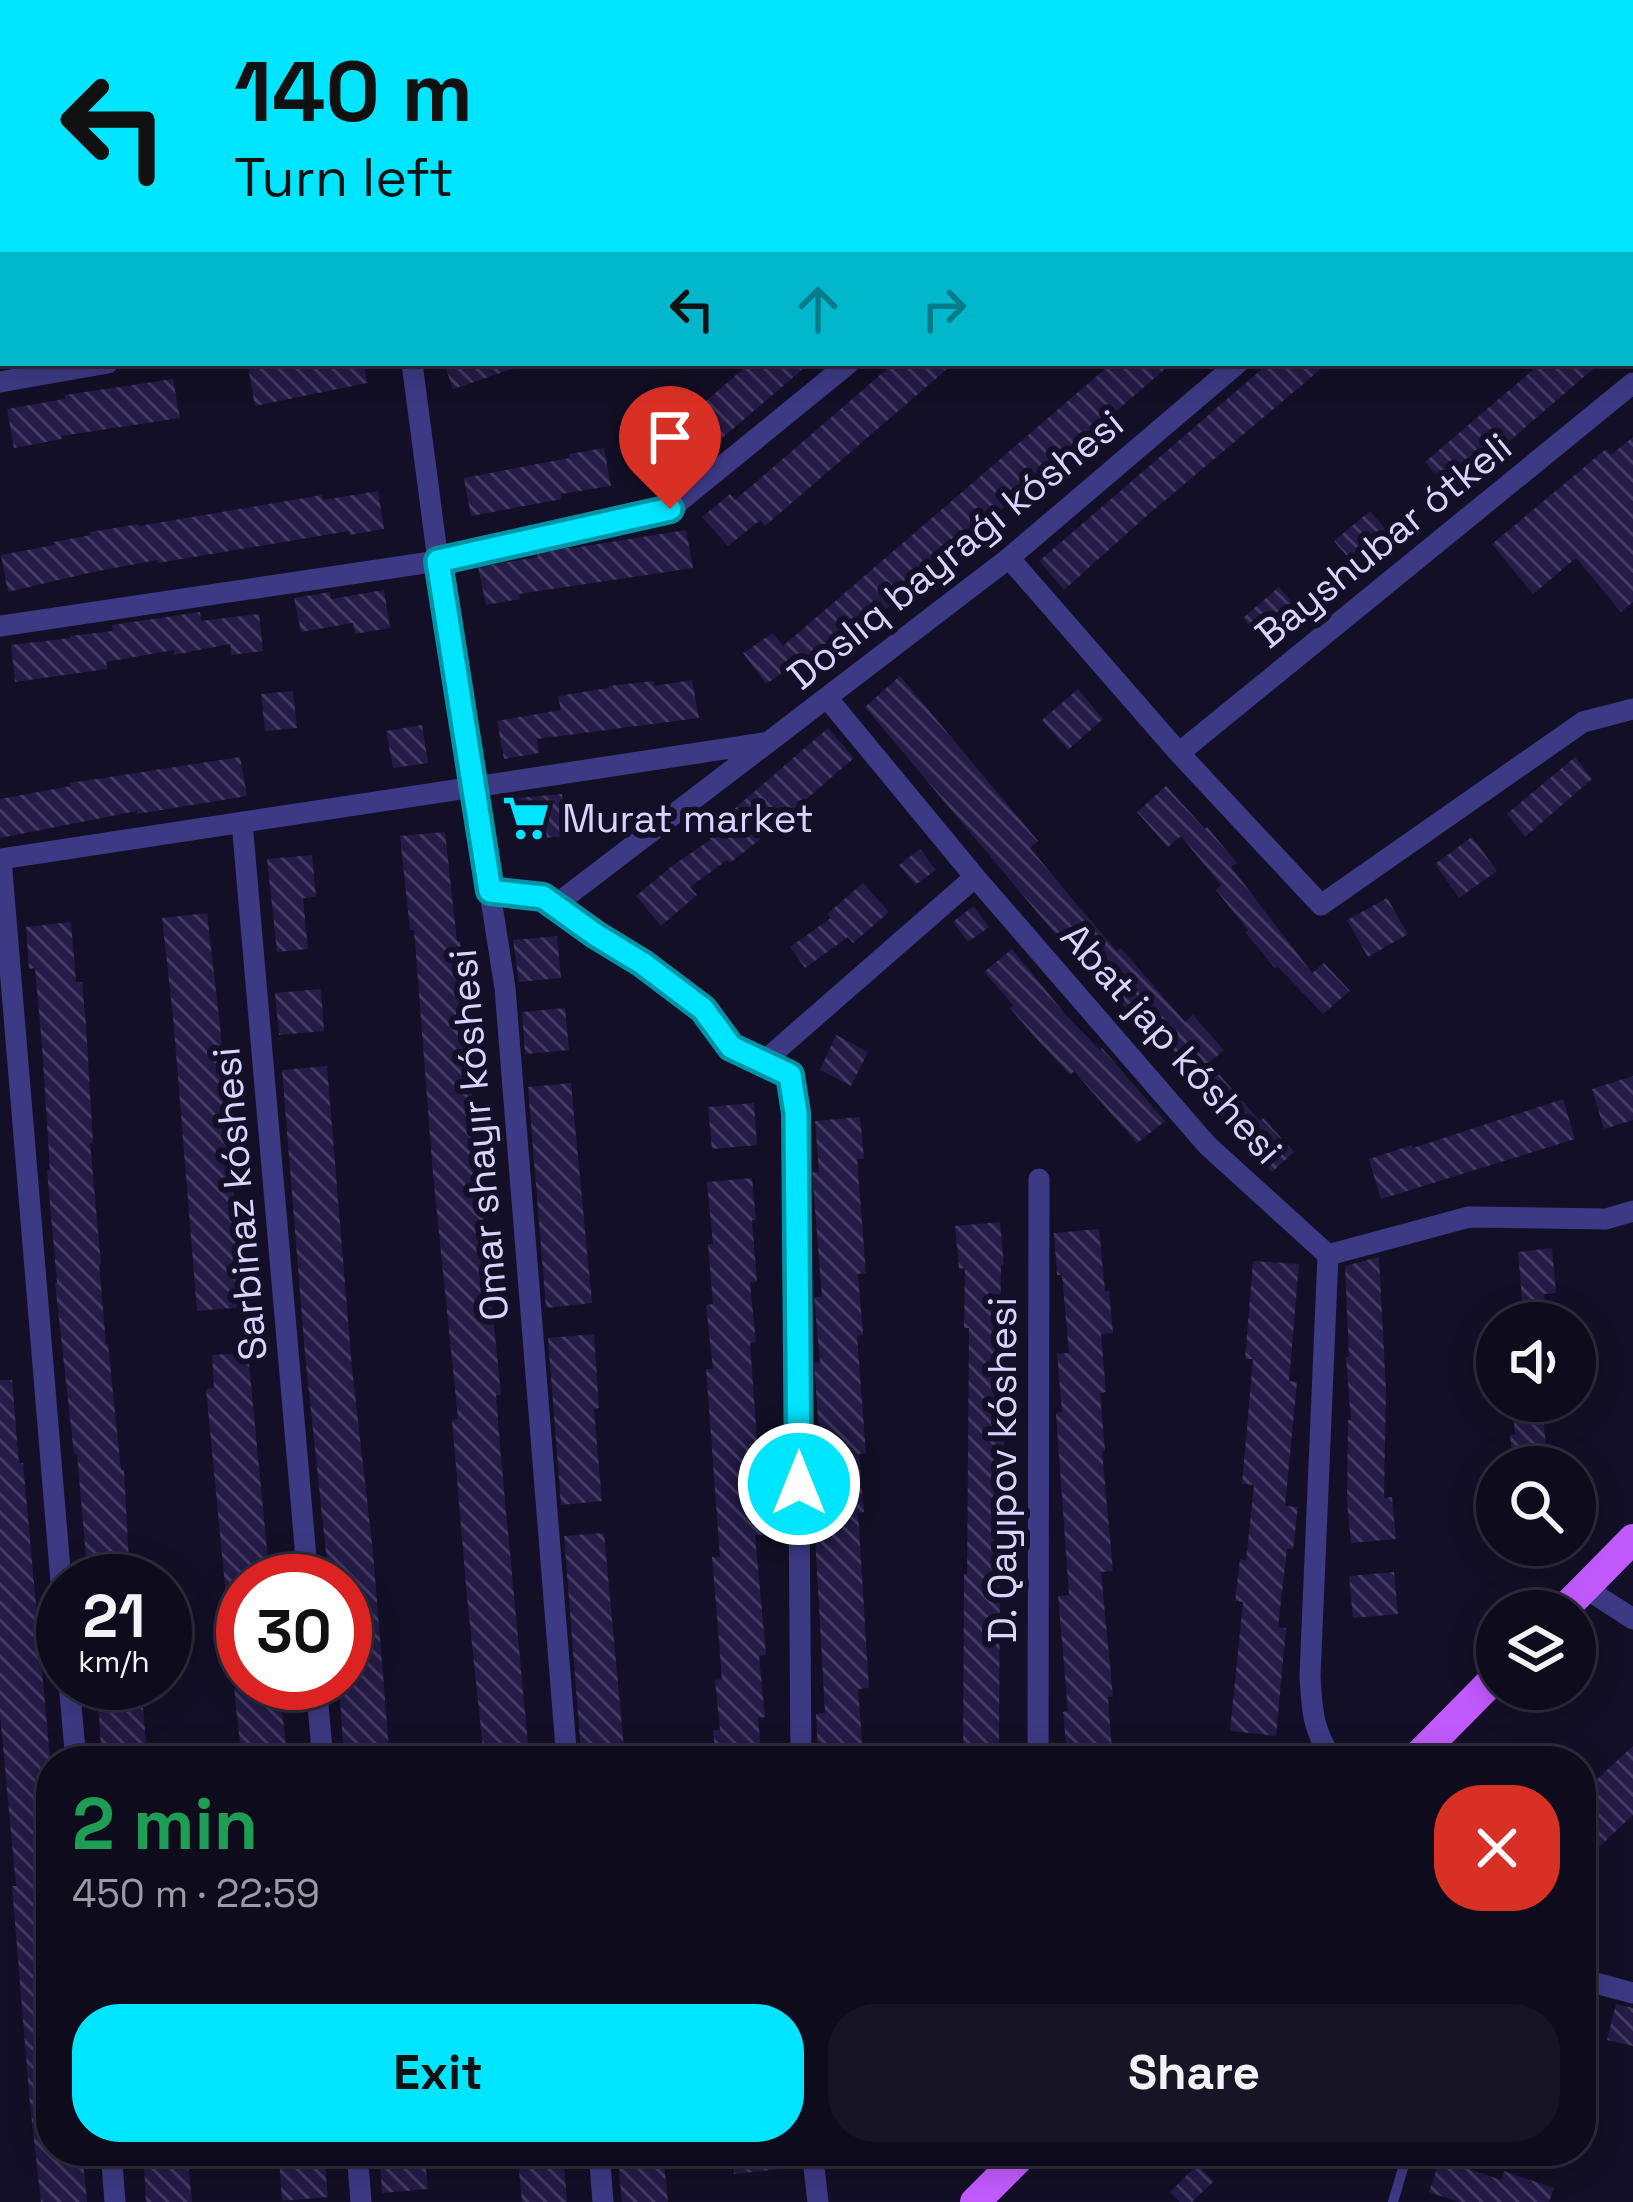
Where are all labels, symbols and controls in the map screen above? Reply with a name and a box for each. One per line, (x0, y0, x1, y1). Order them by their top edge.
text: 140 m (234, 38, 473, 146)
icon: left (36, 48, 192, 204)
text: Turn left (234, 143, 454, 212)
icon: left (659, 276, 725, 342)
icon: ahead (785, 276, 851, 342)
icon: right (911, 276, 977, 342)
pin (619, 386, 721, 509)
street label: Doslıq bayraǵı kóshesi (777, 399, 1133, 700)
icon: arrive (637, 404, 703, 470)
street label: Bayshubar ótkeli (1245, 422, 1521, 659)
supermarket icon: Murat market (501, 793, 551, 843)
place label: Murat market (562, 794, 814, 843)
street label: Abat jap kóshesi (1050, 913, 1293, 1174)
street label: Omar shayır kóshesi (438, 947, 519, 1323)
street label: Sarbinaz kóshesi (201, 1045, 278, 1363)
street label: D. Qayıpov kóshesi (978, 1297, 1027, 1643)
map controls (1476, 1302, 1596, 1710)
button: sound (1476, 1302, 1596, 1422)
position arrow (736, 1421, 862, 1547)
button: search (1476, 1446, 1596, 1566)
speed limit sign: 30 (216, 1554, 372, 1710)
text: 21 (83, 1578, 145, 1655)
button: layers (1476, 1590, 1596, 1710)
text: km/h (78, 1642, 150, 1681)
text: 2 min (72, 1778, 258, 1870)
button: close (1434, 1785, 1560, 1911)
text: 450 m · 22:59 (72, 1869, 320, 1918)
button: Exit (72, 2004, 804, 2142)
button: Share (828, 2004, 1560, 2142)

